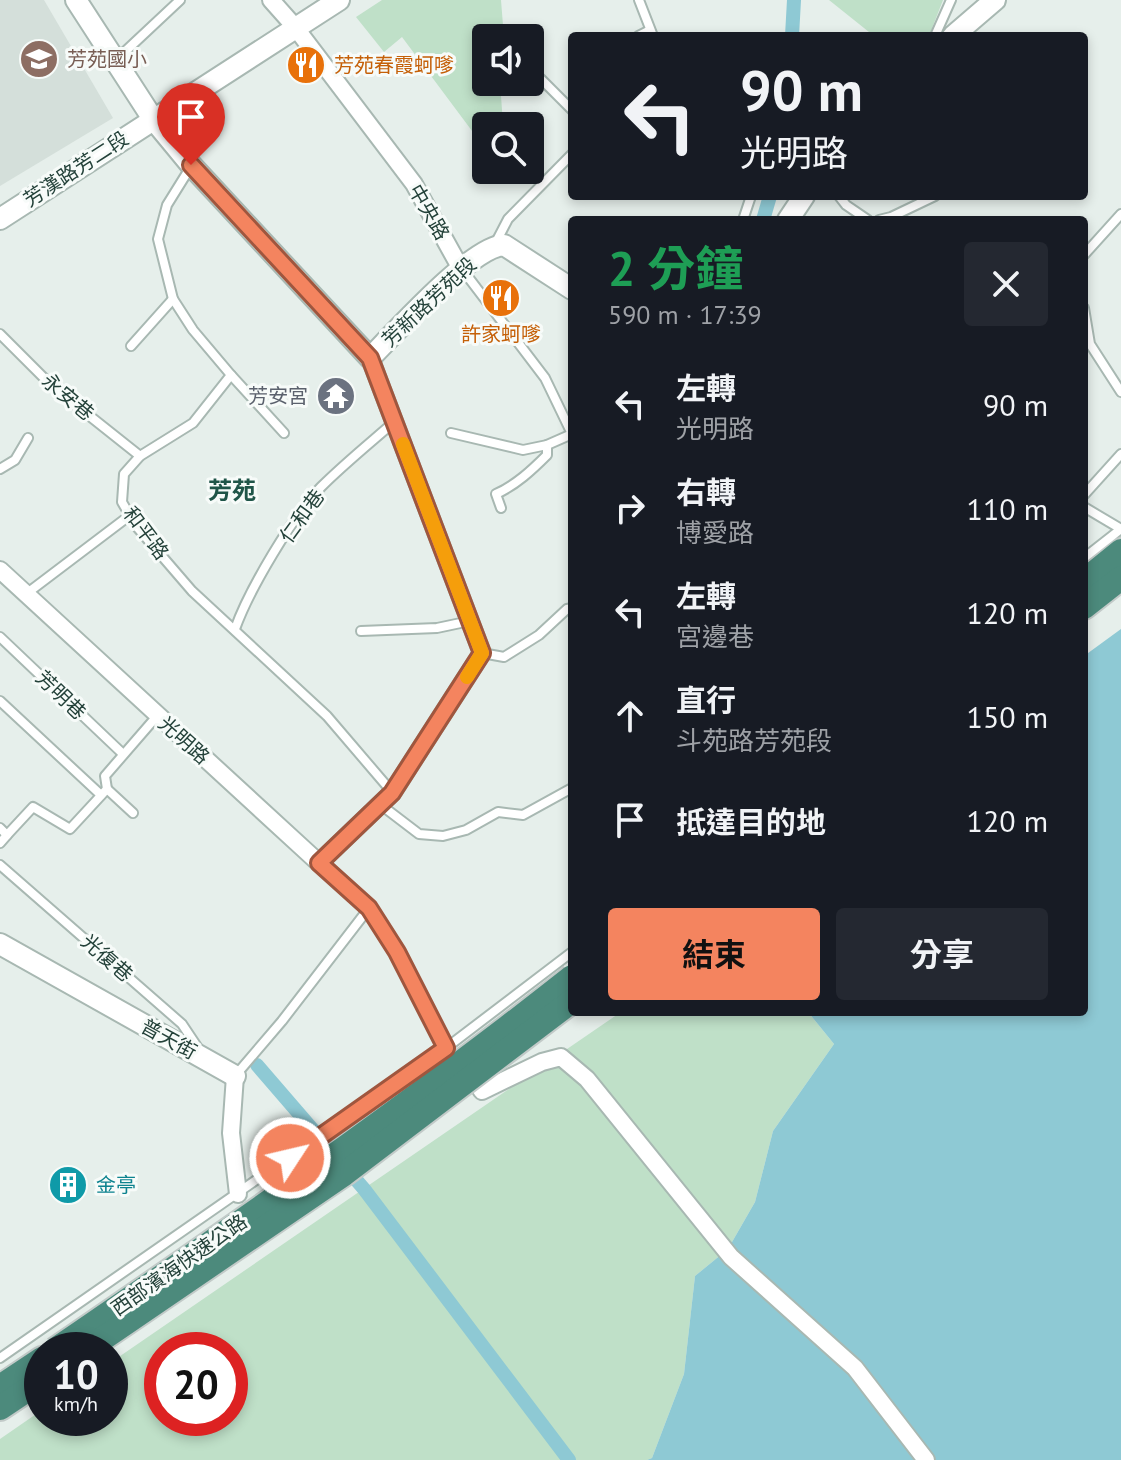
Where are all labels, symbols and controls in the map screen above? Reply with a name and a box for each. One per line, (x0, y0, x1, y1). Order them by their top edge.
map controls (472, 24, 544, 184)
button: sound (472, 24, 544, 96)
school or university icon: 芳苑國小 (18, 38, 60, 80)
restaurant icon: 芳苑春霞蚵嗲 (285, 44, 327, 86)
place label: 芳苑國小 (67, 46, 147, 72)
place label: 芳苑春霞蚵嗲 (334, 52, 454, 78)
text: 90 m (740, 54, 863, 126)
icon: left (608, 64, 712, 168)
pin (157, 83, 225, 165)
icon: arrive (169, 95, 213, 139)
button: search (472, 112, 544, 184)
street label: 芳漢路芳二段 (19, 125, 133, 213)
text: 光明路 (740, 129, 848, 176)
street label: 中央路 (403, 180, 455, 244)
text: 2 分鐘 (608, 237, 743, 299)
button: close (964, 242, 1048, 326)
street label: 芳新路芳苑段 (376, 252, 482, 352)
restaurant icon: 許家蚵嗲 (480, 277, 522, 319)
text: 590 m · 17:39 (608, 298, 762, 331)
place label: 許家蚵嗲 (461, 321, 541, 347)
street label: 永安巷 (37, 368, 99, 426)
text: 左轉 (676, 368, 736, 407)
temple icon: 芳安宮 (315, 375, 357, 417)
icon: left (608, 382, 652, 426)
place label: 芳安宮 (248, 383, 308, 409)
text: 90 m (983, 385, 1048, 424)
text: 光明路 (676, 412, 754, 445)
text: 右轉 (676, 472, 736, 511)
district label: 芳苑 (208, 475, 256, 506)
street label: 仁和巷 (274, 484, 330, 548)
icon: right (608, 486, 652, 530)
text: 110 m (967, 489, 1048, 528)
street label: 和平路 (118, 501, 174, 565)
text: 博愛路 (676, 516, 754, 549)
text: 左轉 (676, 576, 736, 615)
icon: left (608, 590, 652, 634)
text: 120 m (967, 593, 1048, 632)
text: 宮邊巷 (676, 620, 754, 653)
street label: 芳明巷 (30, 665, 92, 725)
text: 直行 (676, 680, 736, 719)
icon: ahead (608, 694, 652, 738)
text: 150 m (967, 697, 1048, 736)
street label: 光明路 (153, 710, 215, 770)
text: 斗苑路芳苑段 (676, 724, 832, 757)
icon: arrive (608, 798, 652, 842)
text: 120 m (967, 801, 1048, 840)
text: 抵達目的地 (676, 802, 826, 841)
button: 結束 (608, 908, 820, 1000)
button: 分享 (836, 908, 1048, 1000)
street label: 光復巷 (76, 929, 138, 987)
street label: 普天街 (136, 1013, 202, 1065)
position arrow (248, 1116, 332, 1200)
building icon: 金亭 (47, 1164, 89, 1206)
place label: 金亭 (96, 1172, 136, 1198)
street label: 西部濱海快速公路 (106, 1208, 252, 1322)
speed limit sign: 20 (144, 1332, 248, 1436)
text: 10 (53, 1348, 99, 1400)
text: km/h (54, 1391, 98, 1417)

